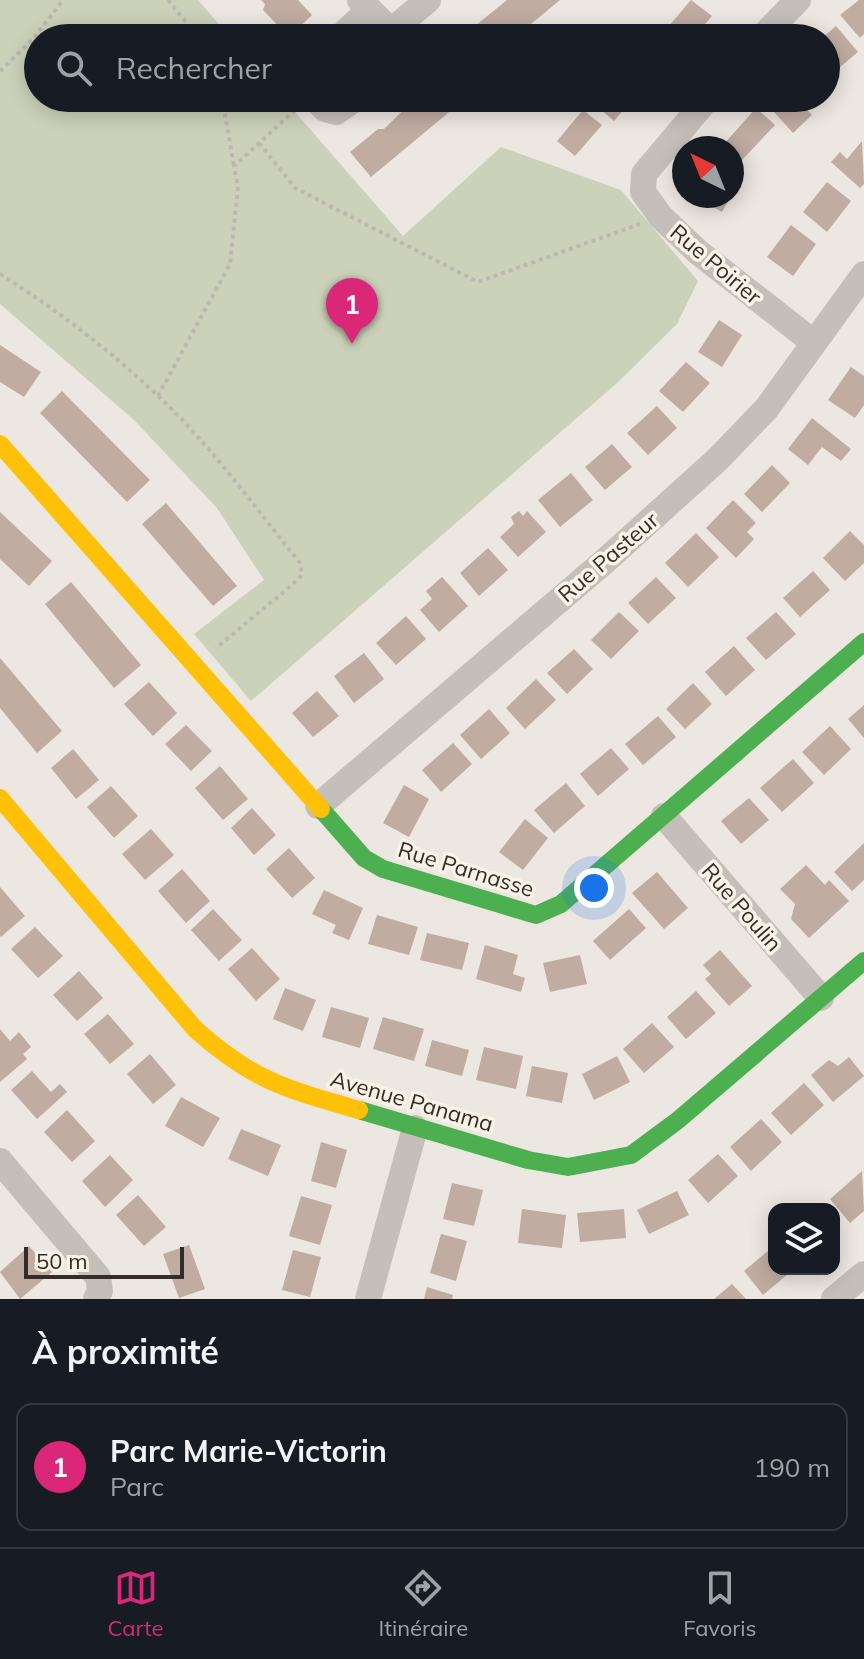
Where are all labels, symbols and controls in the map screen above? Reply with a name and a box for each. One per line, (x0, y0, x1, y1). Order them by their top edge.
search box (24, 24, 840, 112)
icon: search (52, 46, 96, 90)
text: Rechercher (116, 49, 272, 87)
north arrow (672, 136, 744, 208)
street label: Rue Poirier (665, 218, 767, 310)
pin: 1 (326, 278, 378, 344)
street label: Rue Pasteur (552, 506, 664, 608)
street label: Rue Parnasse (395, 835, 537, 903)
street label: Rue Poulin (696, 857, 788, 957)
your location (574, 868, 614, 908)
street label: Avenue Panama (327, 1064, 497, 1138)
map controls (768, 1203, 840, 1275)
button: layers (768, 1203, 840, 1275)
scale bar (24, 1243, 184, 1279)
text: 50 m (36, 1247, 87, 1275)
text: À proximité (32, 1330, 219, 1373)
text: Parc Marie-Victorin (110, 1432, 387, 1470)
text: 1 (52, 1451, 68, 1484)
text: 190 m (754, 1451, 830, 1484)
text: Parc (110, 1470, 164, 1503)
tab: Carte (108, 1566, 164, 1642)
tab: Itinéraire (379, 1566, 468, 1642)
tab: Favoris (683, 1566, 756, 1642)

